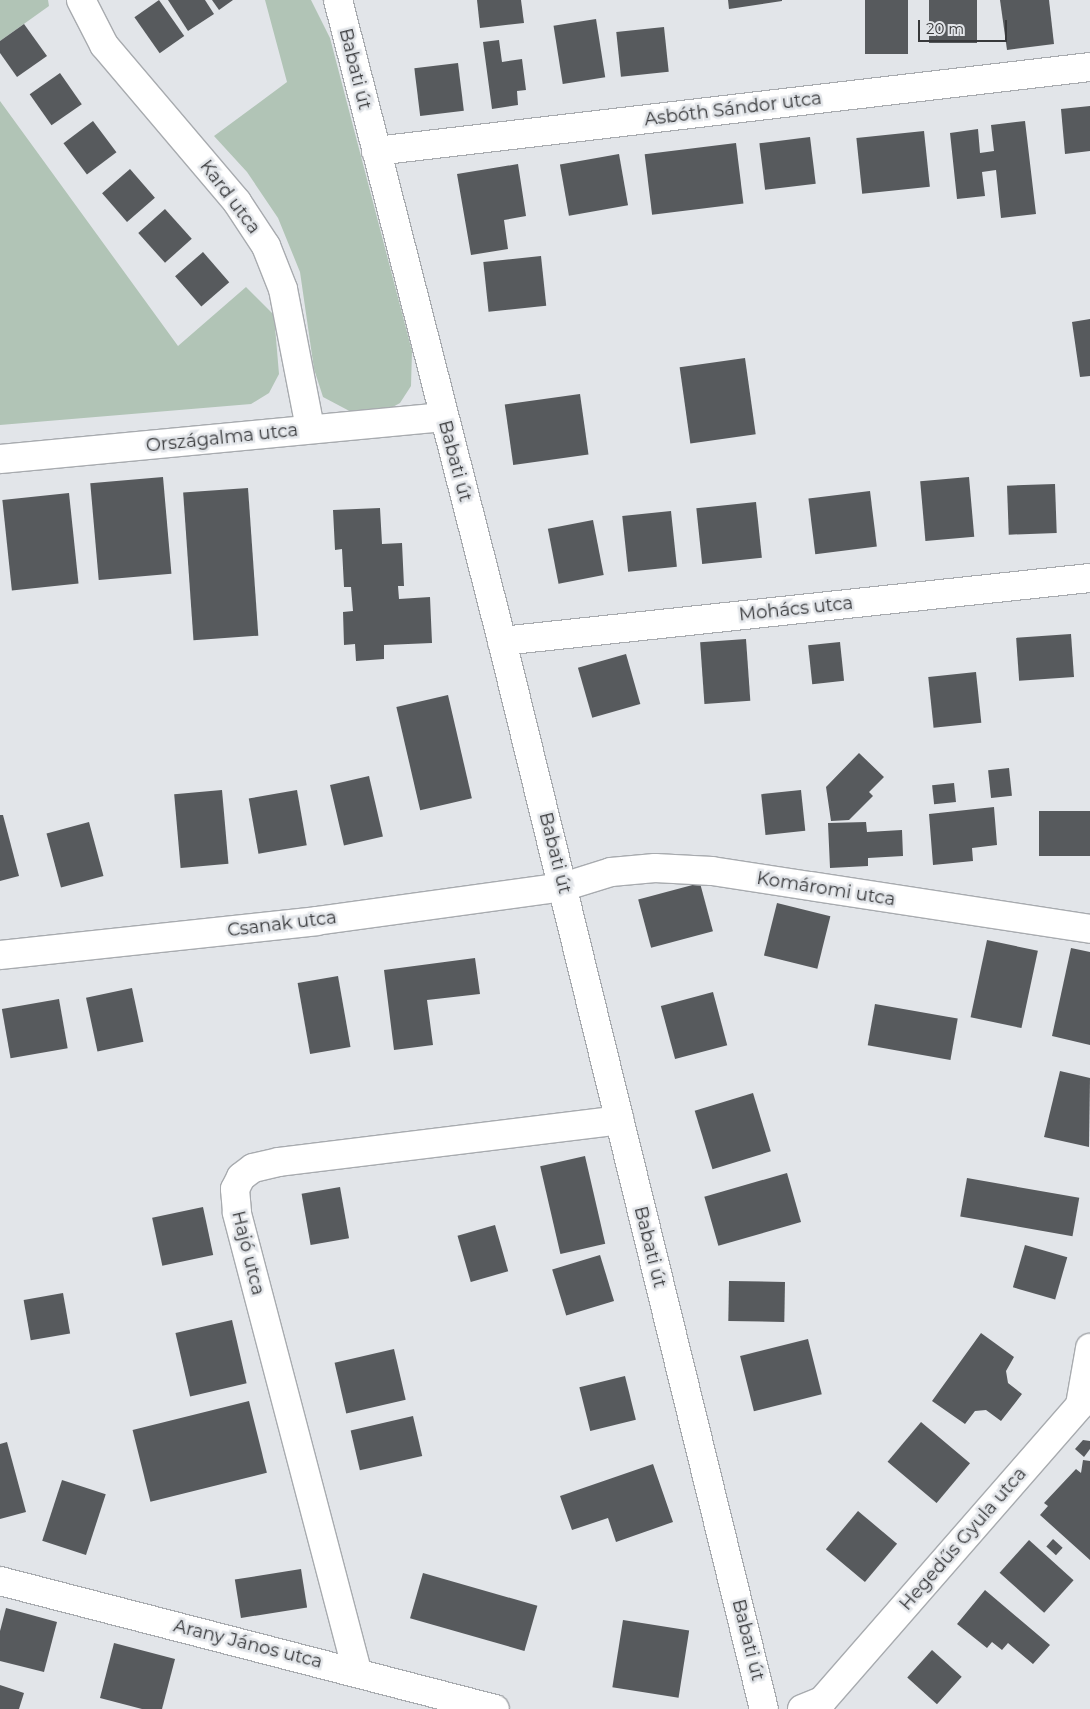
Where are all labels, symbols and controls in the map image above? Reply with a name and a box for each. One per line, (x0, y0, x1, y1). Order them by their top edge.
scale bar (920, 10, 1009, 42)
text: 20 m (926, 19, 964, 38)
street label: Babati út (334, 26, 376, 112)
street label: Asbóth Sándor utca (643, 87, 823, 131)
street label: Kard utca (195, 156, 265, 238)
street label: Babati út (434, 418, 476, 504)
street label: Országalma utca (145, 419, 299, 457)
street label: Mohács utca (738, 592, 854, 626)
street label: Babati út (534, 810, 576, 896)
street label: Komáromi utca (755, 867, 897, 911)
street label: Csanak utca (226, 907, 338, 941)
street label: Babati út (629, 1204, 671, 1290)
street label: Hajó utca (227, 1209, 269, 1297)
street label: Hegedűs Gyula utca (895, 1463, 1031, 1615)
street label: Babati út (727, 1597, 769, 1683)
street label: Arany János utca (171, 1615, 325, 1673)

